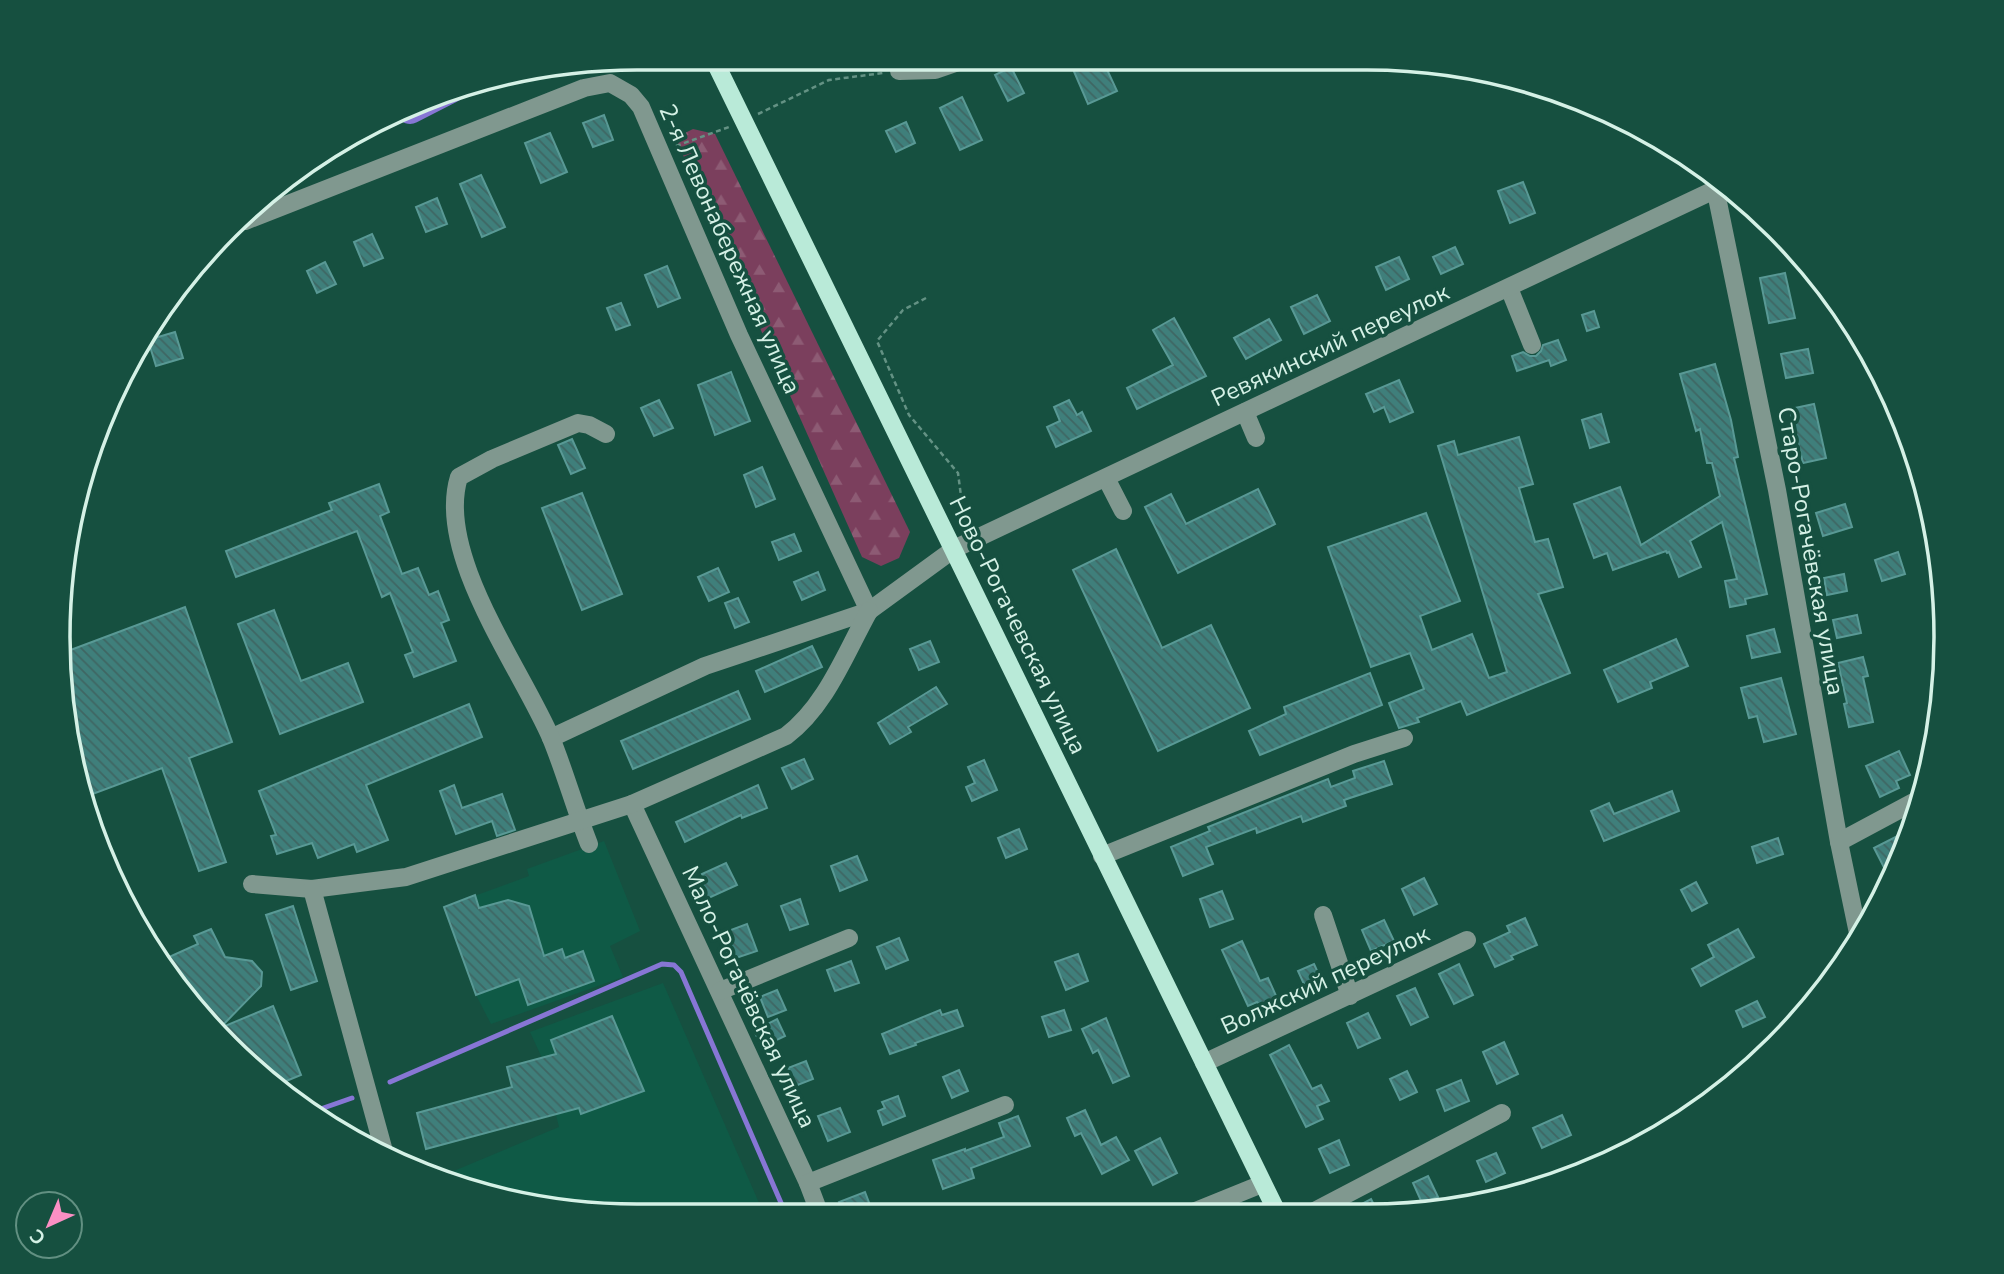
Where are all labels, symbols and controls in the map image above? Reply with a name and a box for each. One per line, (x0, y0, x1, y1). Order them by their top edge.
street label: 2-я Левонабережная улица (652, 99, 808, 399)
street label: Ревякинский переулок (1206, 276, 1454, 414)
street label: Старо-Рогачёвская улица (1770, 404, 1852, 698)
street label: Ново-Рогачевская улица (942, 491, 1094, 759)
street label: Мало-Рогачёвская улица (674, 861, 824, 1133)
street label: Волжский переулок (1216, 918, 1435, 1042)
north arrow (14, 1190, 84, 1260)
text: С (24, 1223, 52, 1250)

